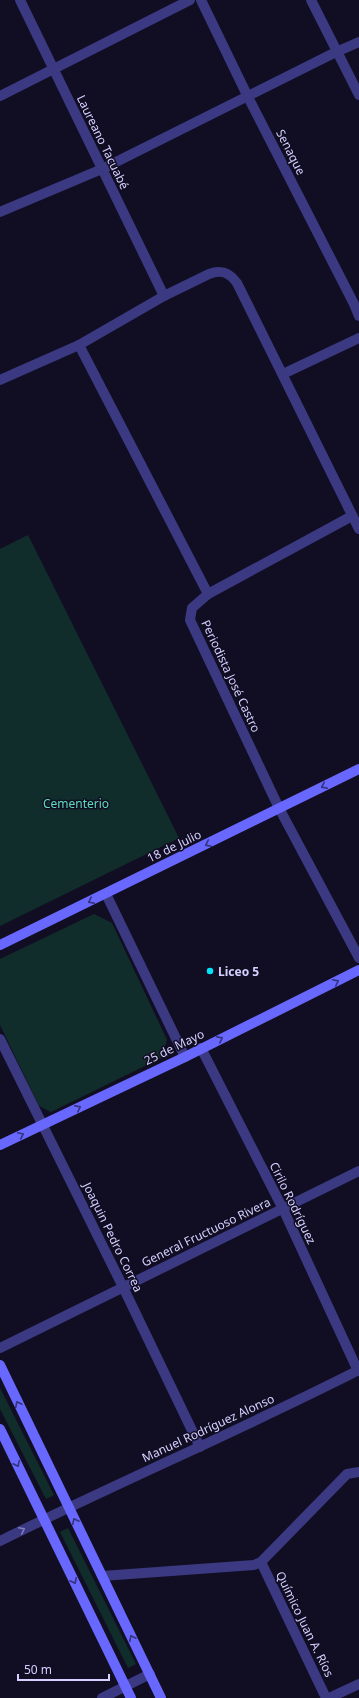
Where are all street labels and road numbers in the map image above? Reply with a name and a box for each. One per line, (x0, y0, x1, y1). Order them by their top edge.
street label: Laureano Tacuabé (73, 92, 133, 192)
street label: Senaque (272, 126, 310, 178)
street label: Periodista José Castro (197, 617, 265, 735)
street label: 18 de Julio (144, 826, 204, 866)
street label: 25 de Mayo (141, 1025, 207, 1069)
street label: Cirilo Rodríguez (266, 1159, 320, 1247)
street label: Joaquin Pedro Correa (79, 1178, 147, 1295)
street label: General Fructuoso Rivera (139, 1193, 273, 1271)
street label: Manuel Rodríguez Alonso (139, 1390, 277, 1466)
street label: Químico Juan A. Ríos (272, 1568, 338, 1680)

